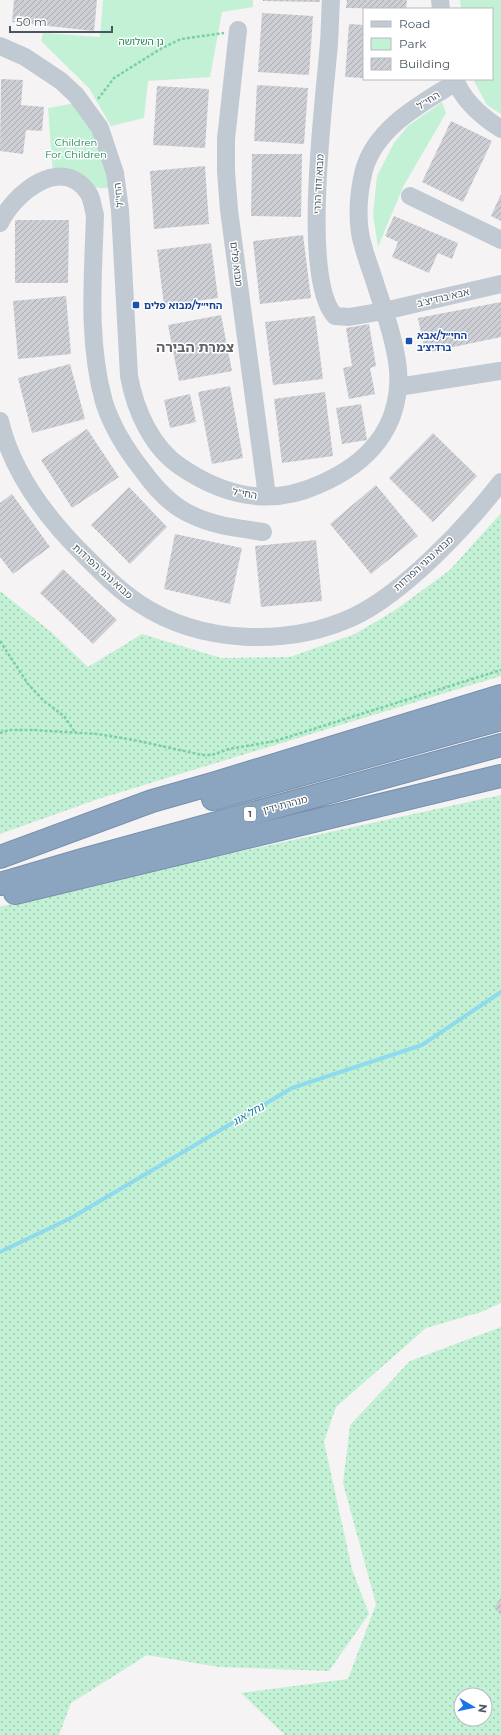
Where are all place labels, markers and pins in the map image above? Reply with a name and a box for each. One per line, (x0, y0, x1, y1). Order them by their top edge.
place label: החי״ל/מבוא פלים (144, 299, 222, 312)
marker: החי״ל/מבוא פלים (131, 300, 141, 310)
place label: החי״ל/אבא ברדיצ׳ב (417, 329, 467, 354)
marker: החי״ל/אבא ברדיצ׳ב (404, 336, 414, 346)

